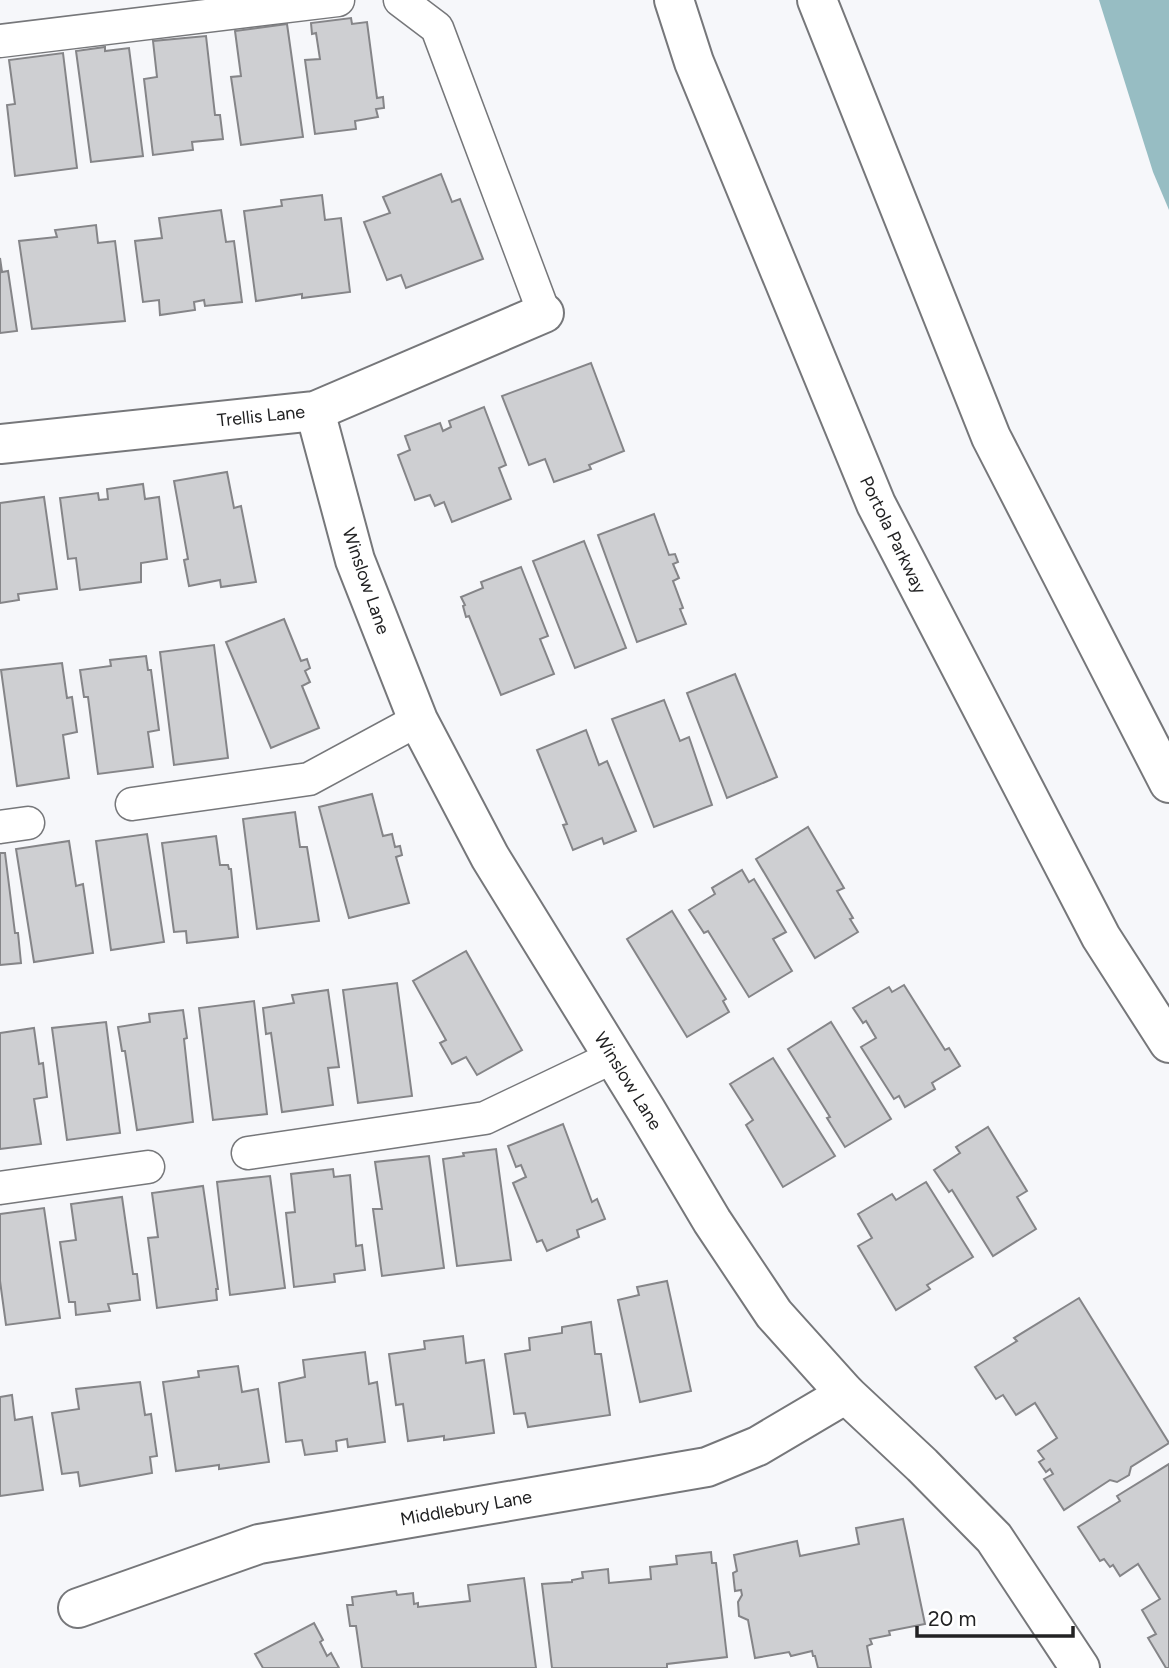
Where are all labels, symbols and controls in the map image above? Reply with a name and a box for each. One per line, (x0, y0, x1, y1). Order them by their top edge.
street label: Trellis Lane (216, 400, 306, 432)
street label: Portola Parkway (855, 473, 931, 598)
street label: Winslow Lane (338, 525, 395, 637)
street label: Winslow Lane (589, 1028, 667, 1134)
street label: Middlebury Lane (398, 1486, 534, 1530)
scale bar (917, 1594, 1073, 1638)
text: 20 m (928, 1606, 976, 1631)

